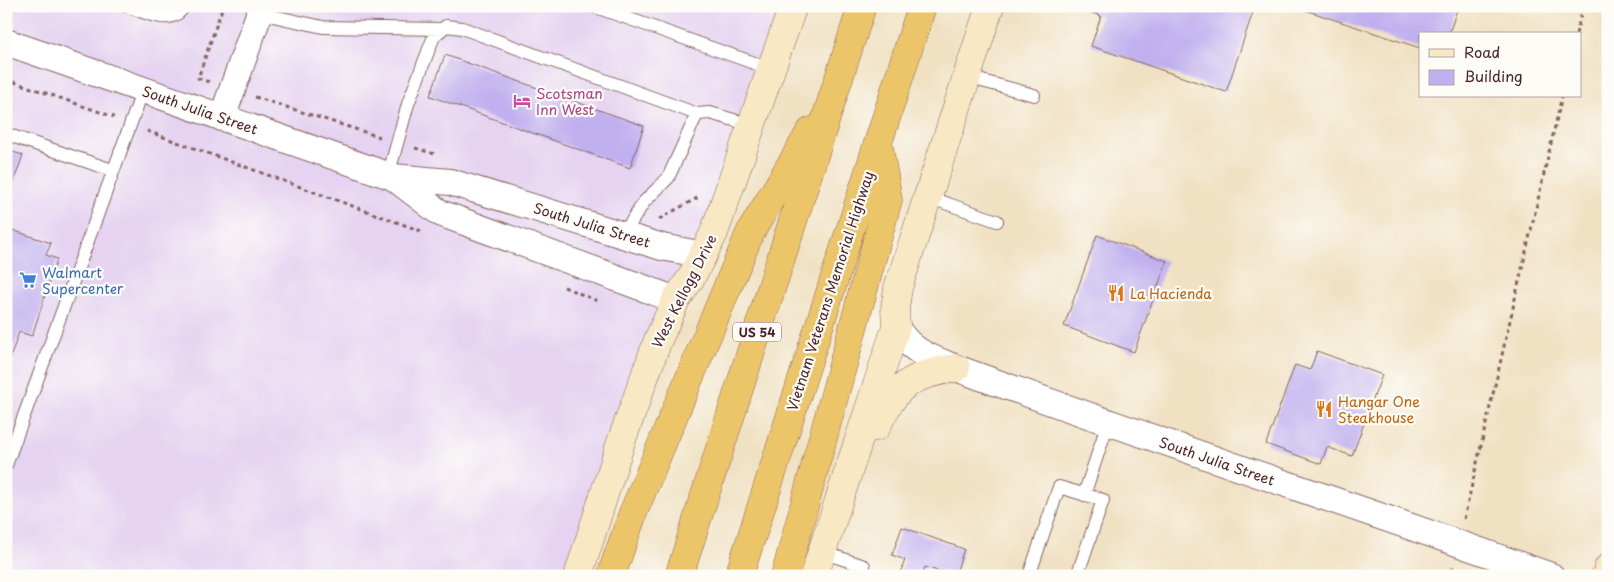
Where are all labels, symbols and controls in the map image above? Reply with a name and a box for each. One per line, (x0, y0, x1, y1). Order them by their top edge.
legend (1419, 32, 1582, 98)
text: Road (1464, 40, 1500, 63)
text: Building (1464, 64, 1523, 87)
street label: South Julia Street (139, 80, 261, 140)
place label: Scotsman Inn West (536, 83, 603, 120)
hotel icon: Scotsman Inn West (512, 91, 532, 111)
street label: Vietnam Veterans Memorial Highway (781, 168, 879, 414)
street label: South Julia Street (531, 197, 653, 253)
street label: West Kellogg Drive (646, 231, 722, 351)
place label: Walmart Supercenter (42, 262, 124, 299)
supermarket icon: Walmart Supercenter (18, 270, 38, 290)
restaurant icon: La Hacienda (1106, 283, 1126, 303)
place label: La Hacienda (1130, 283, 1212, 304)
road number: US 54 (733, 322, 781, 342)
place label: Hangar One Steakhouse (1338, 391, 1420, 428)
restaurant icon: Hangar One Steakhouse (1314, 399, 1334, 419)
street label: South Julia Street (1156, 431, 1278, 491)

